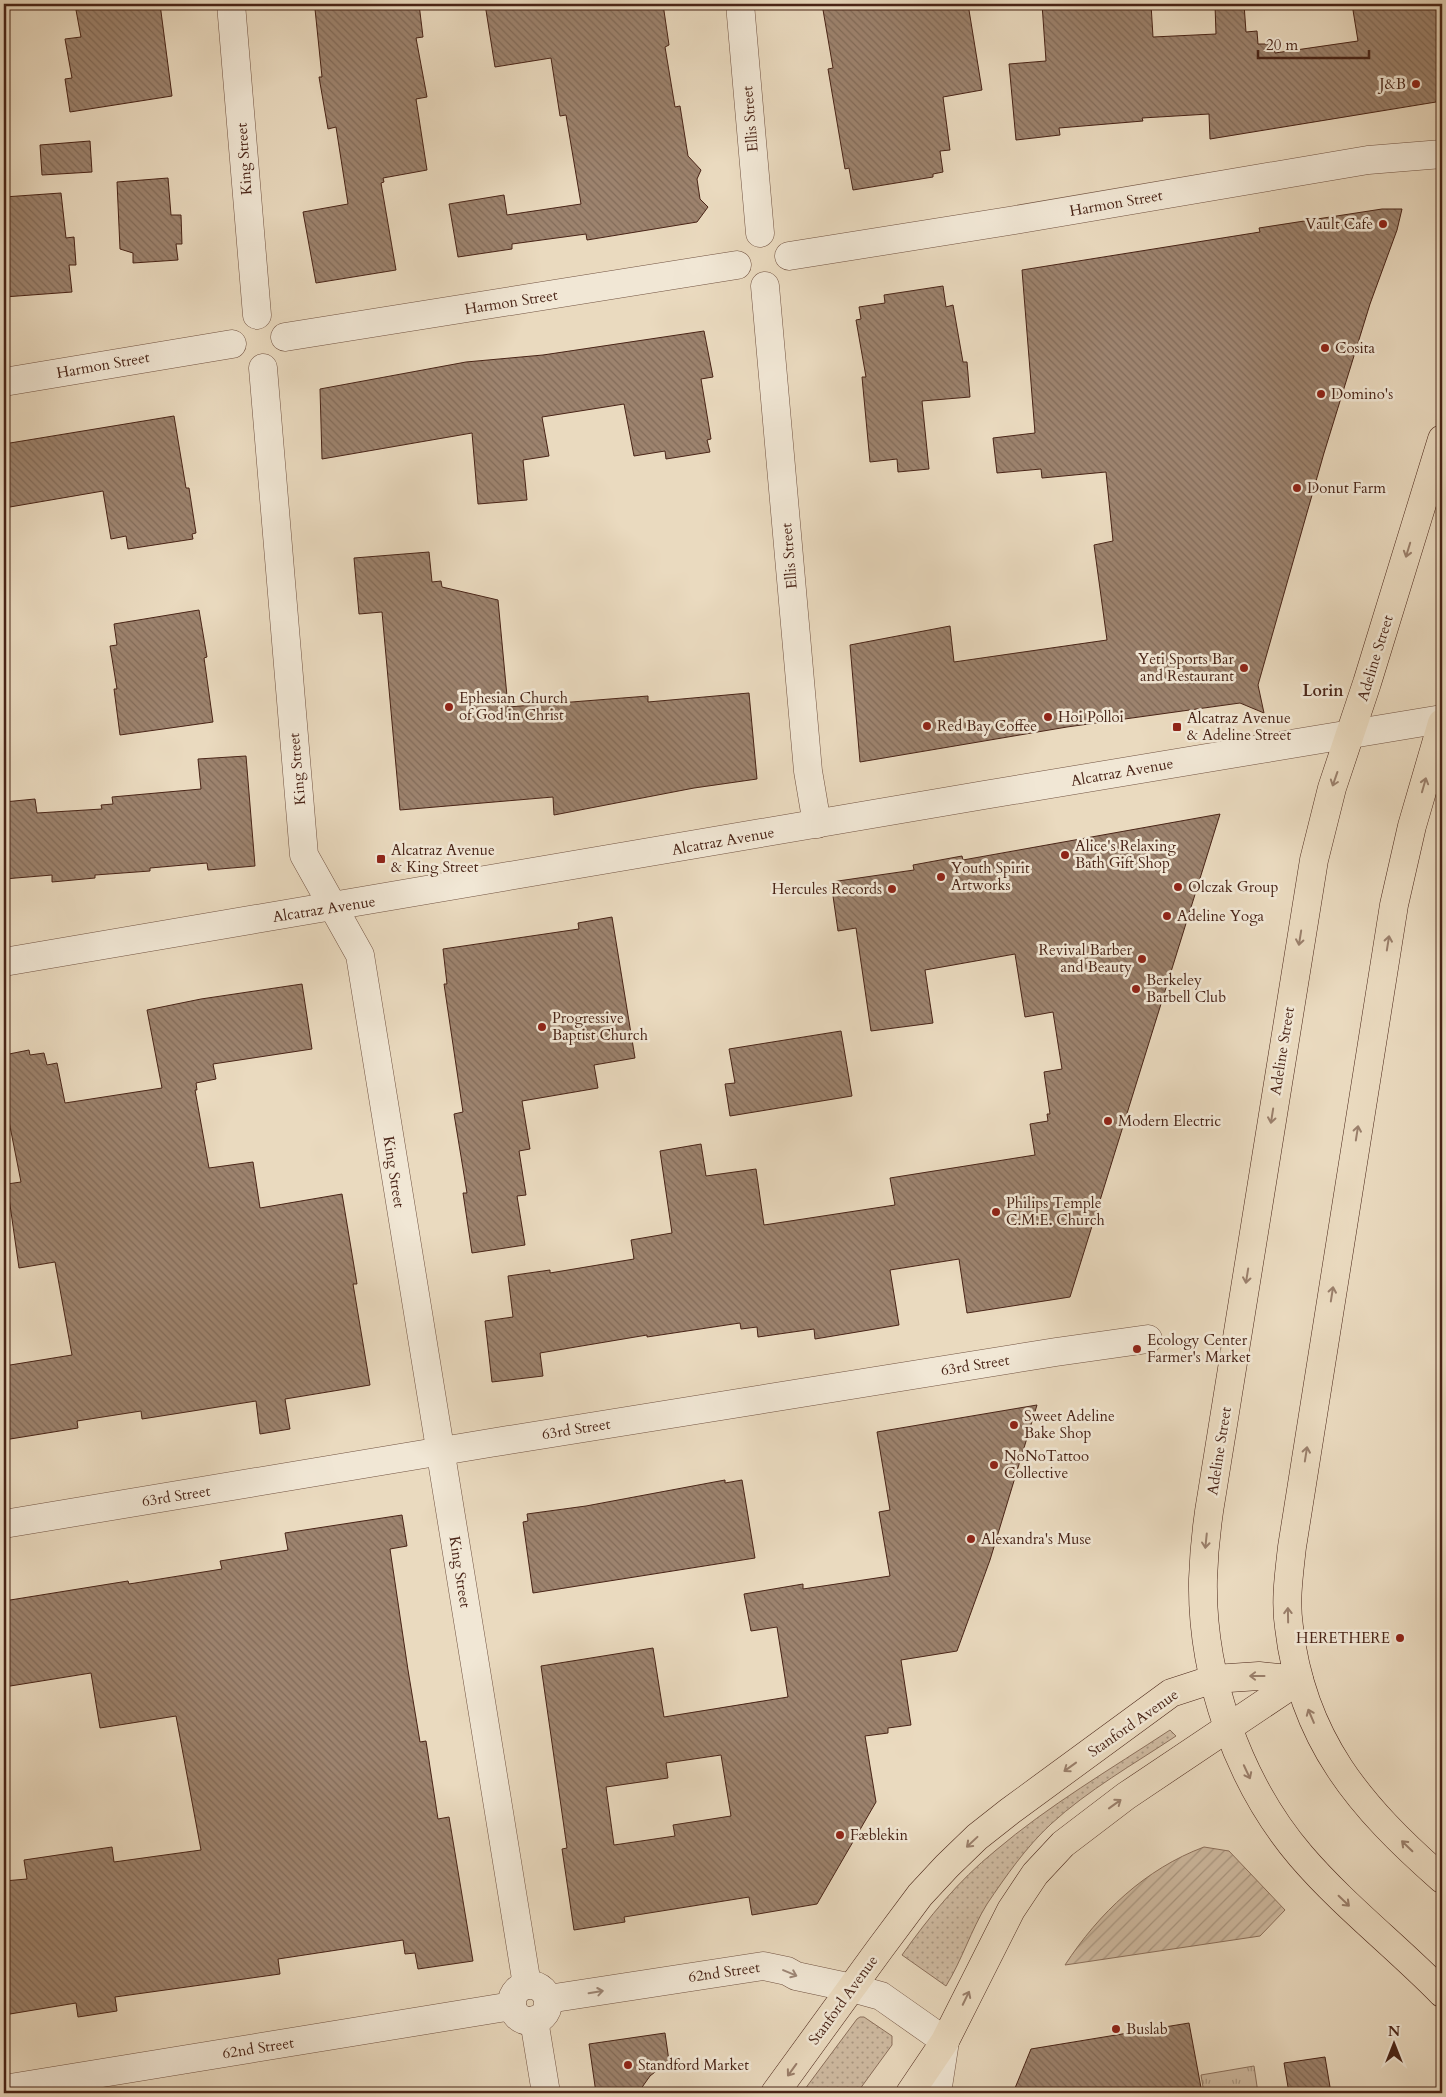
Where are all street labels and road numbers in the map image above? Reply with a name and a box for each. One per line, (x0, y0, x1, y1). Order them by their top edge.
street label: Ellis Street (737, 85, 763, 153)
street label: King Street (231, 122, 257, 196)
street label: Harmon Street (1068, 185, 1164, 221)
street label: Harmon Street (463, 285, 559, 319)
street label: Harmon Street (55, 347, 151, 383)
street label: Ellis Street (776, 522, 802, 590)
street label: Adeline Street (1352, 612, 1398, 703)
street label: King Street (284, 732, 310, 806)
street label: Alcatraz Avenue (1069, 753, 1175, 791)
street label: Alcatraz Avenue (670, 822, 776, 860)
street label: Alcatraz Avenue (271, 891, 377, 927)
street label: Adeline Street (1265, 1005, 1299, 1096)
street label: King Street (378, 1135, 410, 1210)
street label: 63rd Street (939, 1350, 1011, 1380)
street label: Adeline Street (1202, 1405, 1236, 1496)
street label: 63rd Street (540, 1414, 612, 1444)
street label: 63rd Street (140, 1481, 212, 1511)
street label: King Street (444, 1535, 476, 1610)
street label: Stanford Avenue (1084, 1684, 1182, 1762)
street label: Stanford Avenue (804, 1951, 882, 2049)
street label: 62nd Street (687, 1957, 761, 1987)
street label: 62nd Street (221, 2032, 295, 2064)

